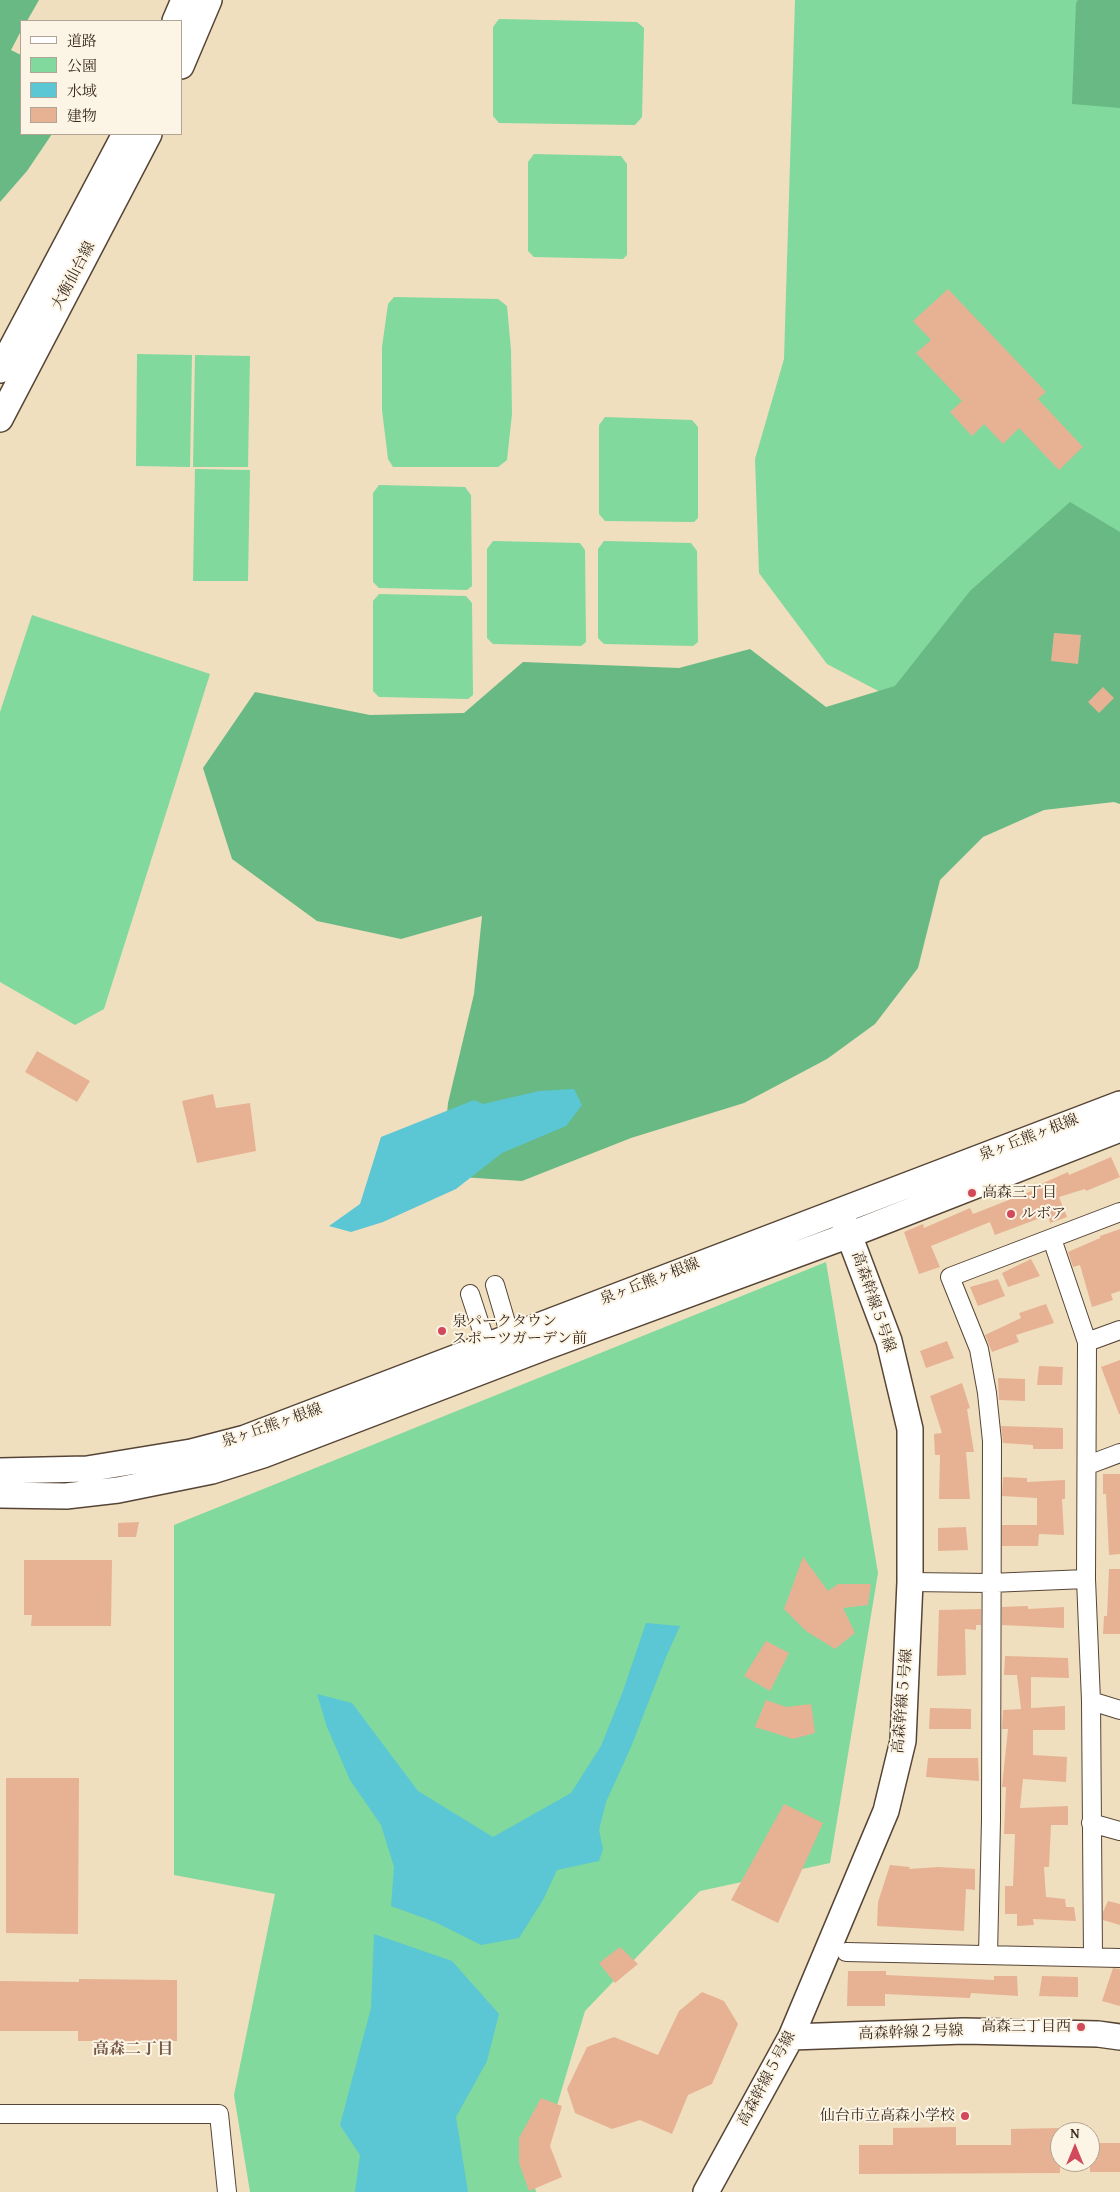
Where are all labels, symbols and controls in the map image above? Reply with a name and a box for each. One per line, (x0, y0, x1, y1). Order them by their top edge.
legend (20, 20, 182, 135)
text: 道路 (67, 30, 97, 51)
text: 公園 (67, 55, 97, 76)
text: 水域 (67, 80, 97, 101)
text: 建物 (67, 105, 97, 126)
street label: 大衡仙台線 (48, 239, 100, 313)
street label: 泉ヶ丘熊ヶ根線 (977, 1111, 1081, 1165)
place label: 高森三丁目 (982, 1184, 1057, 1202)
marker: 高森三丁目 (966, 1187, 978, 1199)
place label: ルボア (1021, 1205, 1066, 1223)
marker: ルボア (1005, 1208, 1017, 1220)
street label: 高森幹線５号線 (847, 1249, 899, 1355)
street label: 泉ヶ丘熊ヶ根線 (598, 1255, 702, 1309)
place label: 泉パークタウン スポーツガーデン前 (452, 1313, 587, 1348)
marker: 泉パークタウン スポーツガーデン前 (436, 1325, 448, 1337)
street label: 泉ヶ丘熊ヶ根線 (219, 1400, 325, 1452)
street label: 高森幹線５号線 (889, 1648, 917, 1754)
place label: 高森三丁目西 (981, 2018, 1071, 2036)
marker: 高森三丁目西 (1075, 2021, 1087, 2033)
street label: 高森幹線２号線 (858, 2022, 964, 2044)
street label: 高森幹線５号線 (734, 2028, 800, 2130)
district label: 高森二丁目 (93, 2040, 173, 2060)
place label: 仙台市立高森小学校 (820, 2107, 955, 2125)
marker: 仙台市立高森小学校 (959, 2110, 971, 2122)
north arrow (1050, 2122, 1100, 2172)
text: N (1070, 2123, 1080, 2143)

